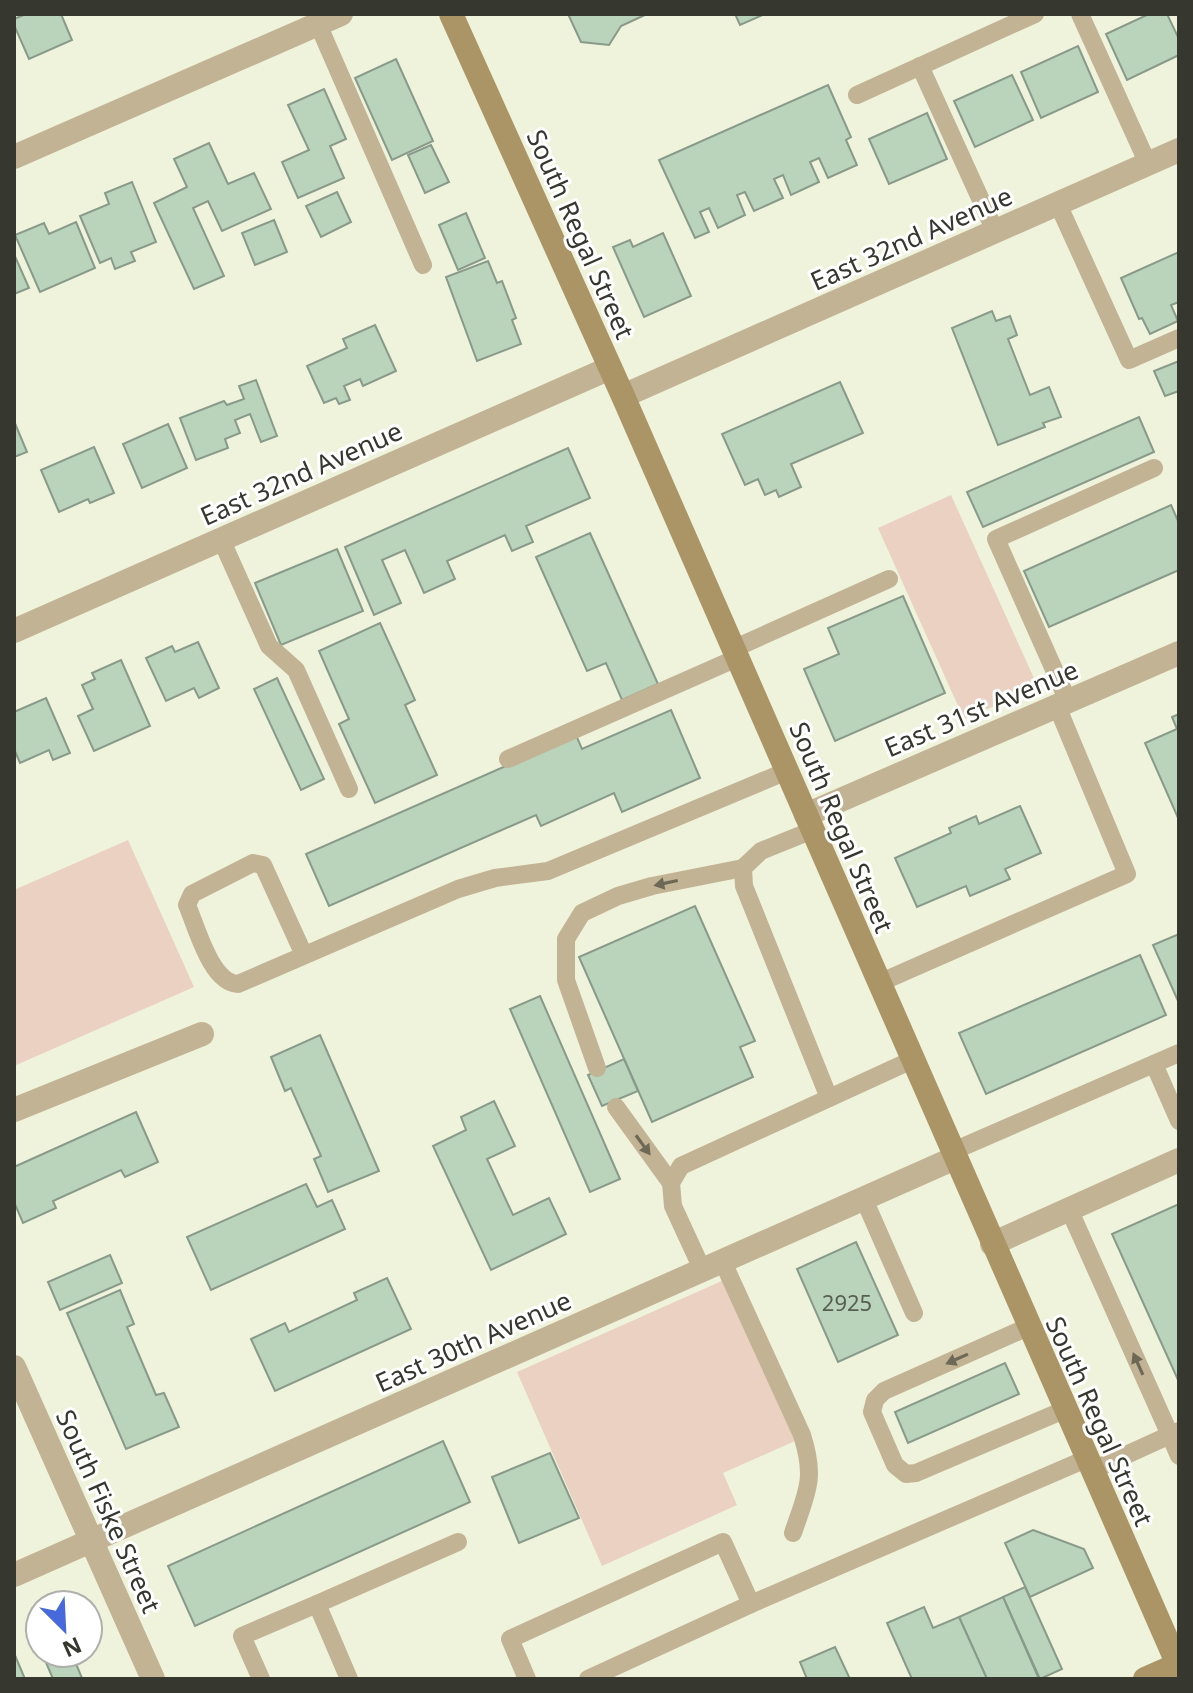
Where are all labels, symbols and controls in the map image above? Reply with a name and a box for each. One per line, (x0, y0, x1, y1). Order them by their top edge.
street label: South Regal Street (519, 124, 643, 344)
street label: East 32nd Avenue (804, 177, 1018, 299)
street label: East 32nd Avenue (194, 412, 408, 534)
street label: East 31st Avenue (879, 651, 1083, 765)
street label: South Regal Street (781, 716, 903, 938)
one-way arrow (654, 877, 679, 890)
one-way arrow (635, 1135, 651, 1155)
street label: East 30th Avenue (369, 1282, 577, 1400)
house number: 2925 (822, 1287, 872, 1317)
street label: South Regal Street (1038, 1311, 1162, 1531)
one-way arrow (945, 1352, 969, 1365)
one-way arrow (1131, 1352, 1145, 1376)
street label: South Fiske Street (48, 1404, 170, 1618)
north arrow (24, 1589, 104, 1669)
text: N (58, 1631, 87, 1666)

